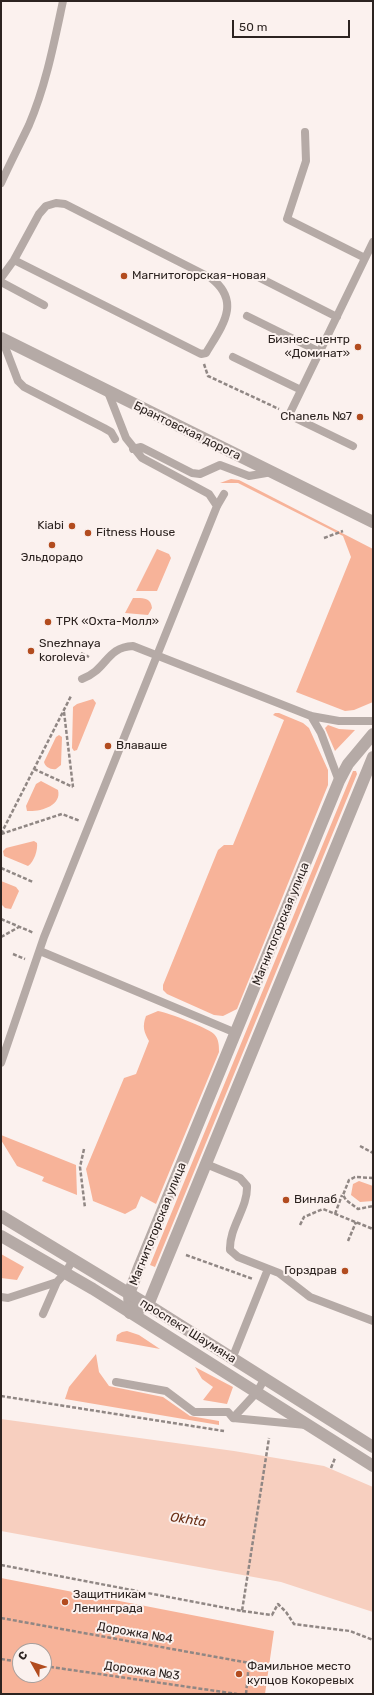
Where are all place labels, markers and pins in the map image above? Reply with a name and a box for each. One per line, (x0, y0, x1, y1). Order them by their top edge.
place label: Магнитогорская-новая (132, 269, 266, 283)
marker: Магнитогорская-новая (119, 271, 129, 281)
place label: Бизнес-центр «Доминат» (268, 333, 350, 361)
marker: Бизнес-центр «Доминат» (353, 342, 363, 352)
place label: Chaneль №7 (280, 410, 352, 424)
marker: Chaneль №7 (355, 412, 365, 422)
place label: Kiabi (37, 519, 64, 533)
marker: Kiabi (67, 521, 77, 531)
place label: Fitness House (96, 526, 175, 540)
marker: Fitness House (83, 528, 93, 538)
marker: Эльдорадо (47, 540, 57, 550)
place label: Эльдорадо (21, 551, 83, 565)
place label: ТРК «Охта-Молл» (56, 615, 159, 629)
marker: ТРК «Охта-Молл» (43, 617, 53, 627)
place label: Snezhnaya koroleva (39, 637, 101, 665)
marker: Snezhnaya koroleva (26, 646, 36, 656)
place label: Влаваше (116, 739, 167, 753)
marker: Влаваше (103, 741, 113, 751)
place label: Винлаб (294, 1193, 337, 1207)
marker: Винлаб (281, 1195, 291, 1205)
place label: Горздрав (284, 1264, 337, 1278)
marker: Горздрав (340, 1266, 350, 1276)
place label: Защитникам Ленинграда (73, 1588, 146, 1616)
marker: Защитникам Ленинграда (60, 1597, 70, 1607)
place label: Фамильное место купцов Кокоревых (247, 1660, 354, 1688)
marker: Фамильное место купцов Кокоревых (234, 1669, 244, 1679)

